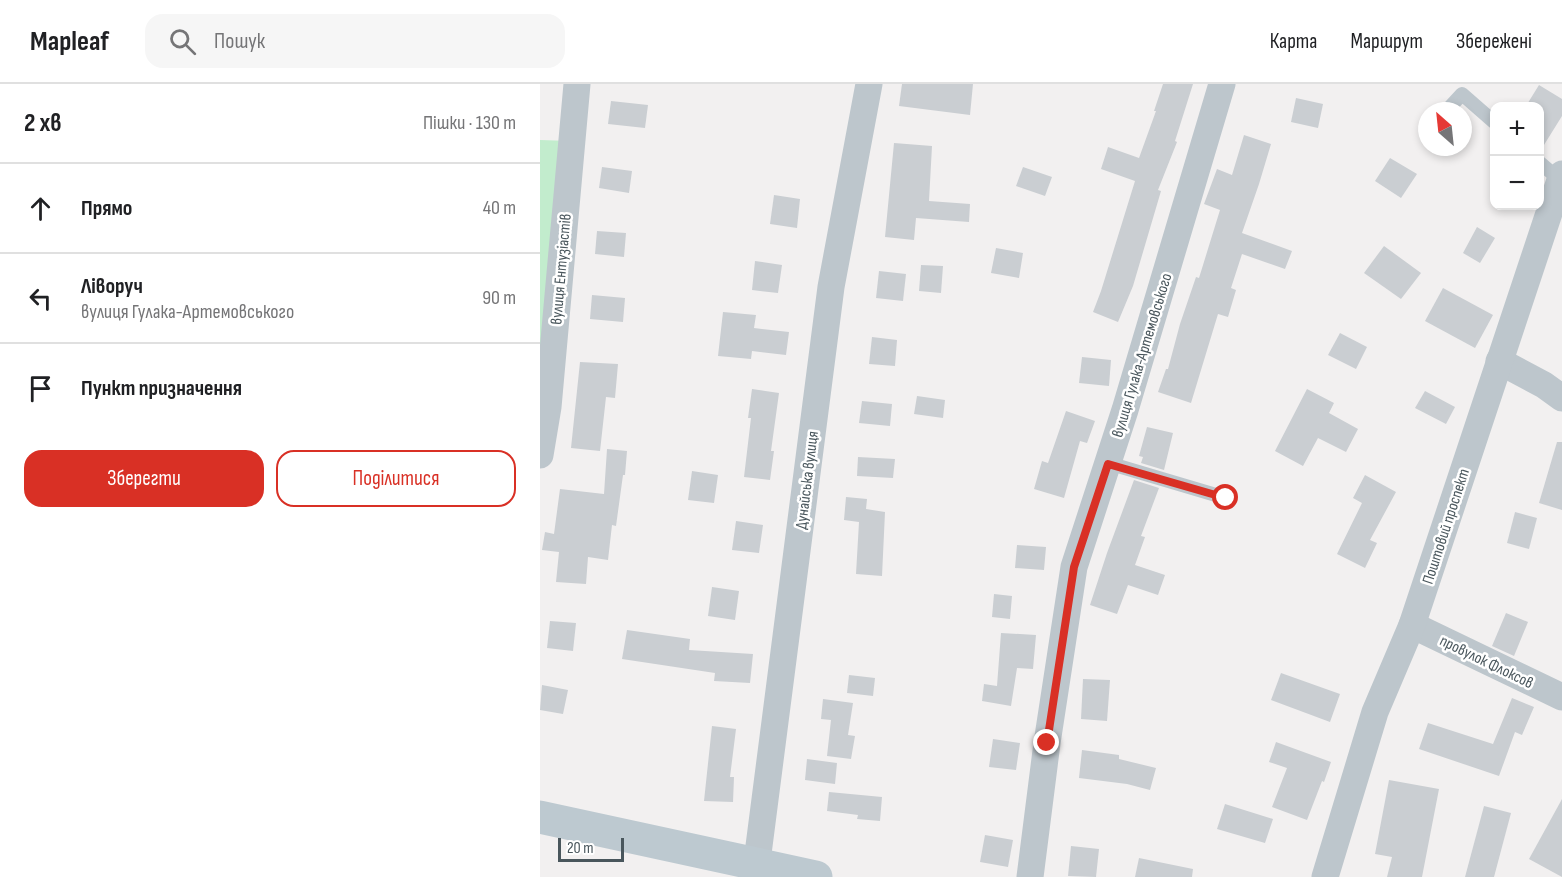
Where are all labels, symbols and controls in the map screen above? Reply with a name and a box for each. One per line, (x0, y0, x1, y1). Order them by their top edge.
search box (145, 14, 565, 68)
text: Mapleaf (30, 25, 109, 58)
icon: search (166, 25, 199, 58)
text: Пошук (214, 28, 265, 55)
text: Карта (1270, 29, 1317, 54)
text: Маршрут (1350, 29, 1423, 54)
text: Збережені (1456, 29, 1532, 54)
north arrow (1418, 102, 1472, 156)
map controls (1490, 102, 1544, 210)
button: + (1490, 102, 1544, 156)
text: 2 хв (24, 108, 62, 139)
text: Пішки · 130 m (423, 111, 516, 135)
button: − (1490, 156, 1544, 210)
icon: ahead (24, 192, 57, 225)
text: Прямо (81, 195, 132, 222)
text: 40 m (483, 196, 516, 220)
street label: вулиця Ентузіастів (547, 213, 576, 325)
street label: вулиця Гулака-Артемовського (1108, 271, 1176, 440)
text: Ліворуч (81, 273, 143, 300)
icon: left (24, 282, 57, 315)
text: 90 m (482, 286, 516, 310)
text: вулиця Гулака-Артемовського (81, 300, 294, 324)
icon: arrive (24, 372, 57, 405)
text: Пункт призначення (81, 375, 242, 402)
street label: Дунайська вулиця (792, 430, 823, 530)
button: Зберегти (24, 450, 264, 507)
button: Поділитися (276, 450, 516, 507)
street label: Поштовий проспект (1419, 466, 1474, 587)
route start (1212, 484, 1238, 510)
street label: провулок Флоксов (1436, 632, 1536, 693)
route end (1033, 729, 1059, 755)
scale bar (558, 835, 624, 862)
text: 20 m (567, 839, 594, 858)

